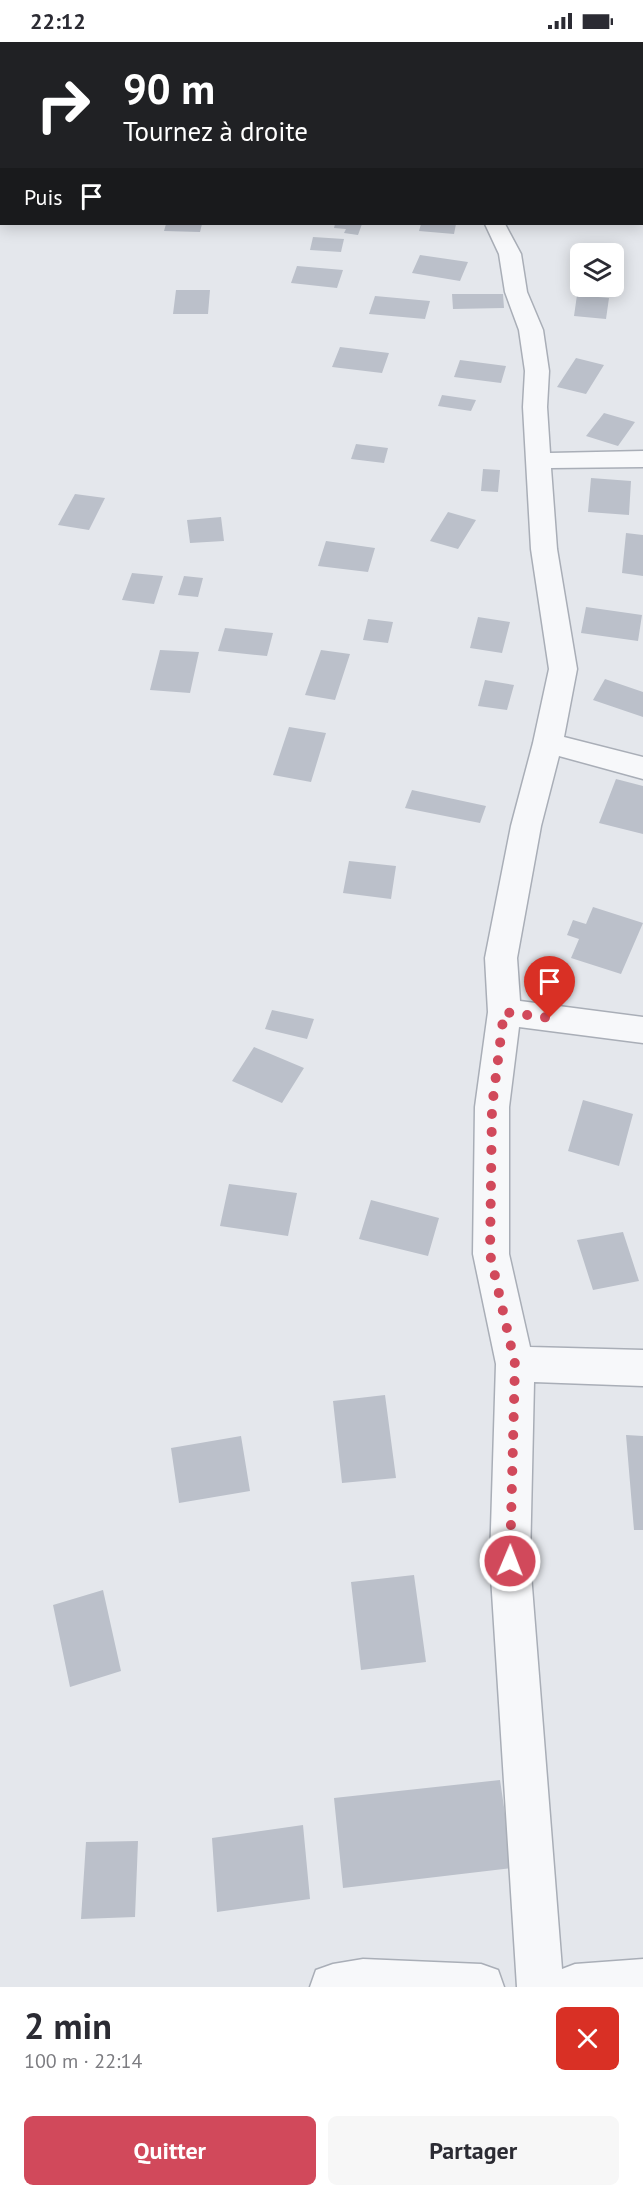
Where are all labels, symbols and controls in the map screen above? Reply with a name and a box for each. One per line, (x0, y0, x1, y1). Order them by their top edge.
text: 22:12 (30, 7, 86, 35)
text: 90 m (123, 61, 215, 116)
icon: right (24, 66, 102, 144)
text: Tournez à droite (123, 114, 308, 148)
icon: arrive (75, 180, 108, 213)
text: Puis (24, 183, 63, 211)
map controls (570, 243, 624, 297)
button: layers (570, 243, 624, 297)
pin (524, 956, 575, 1018)
icon: arrive (533, 965, 566, 998)
position arrow (478, 1529, 542, 1593)
text: 2 min (24, 2002, 112, 2049)
button: close (556, 2007, 619, 2070)
text: 100 m · 22:14 (24, 2048, 142, 2074)
button: Quitter (24, 2116, 316, 2185)
button: Partager (328, 2116, 619, 2185)

